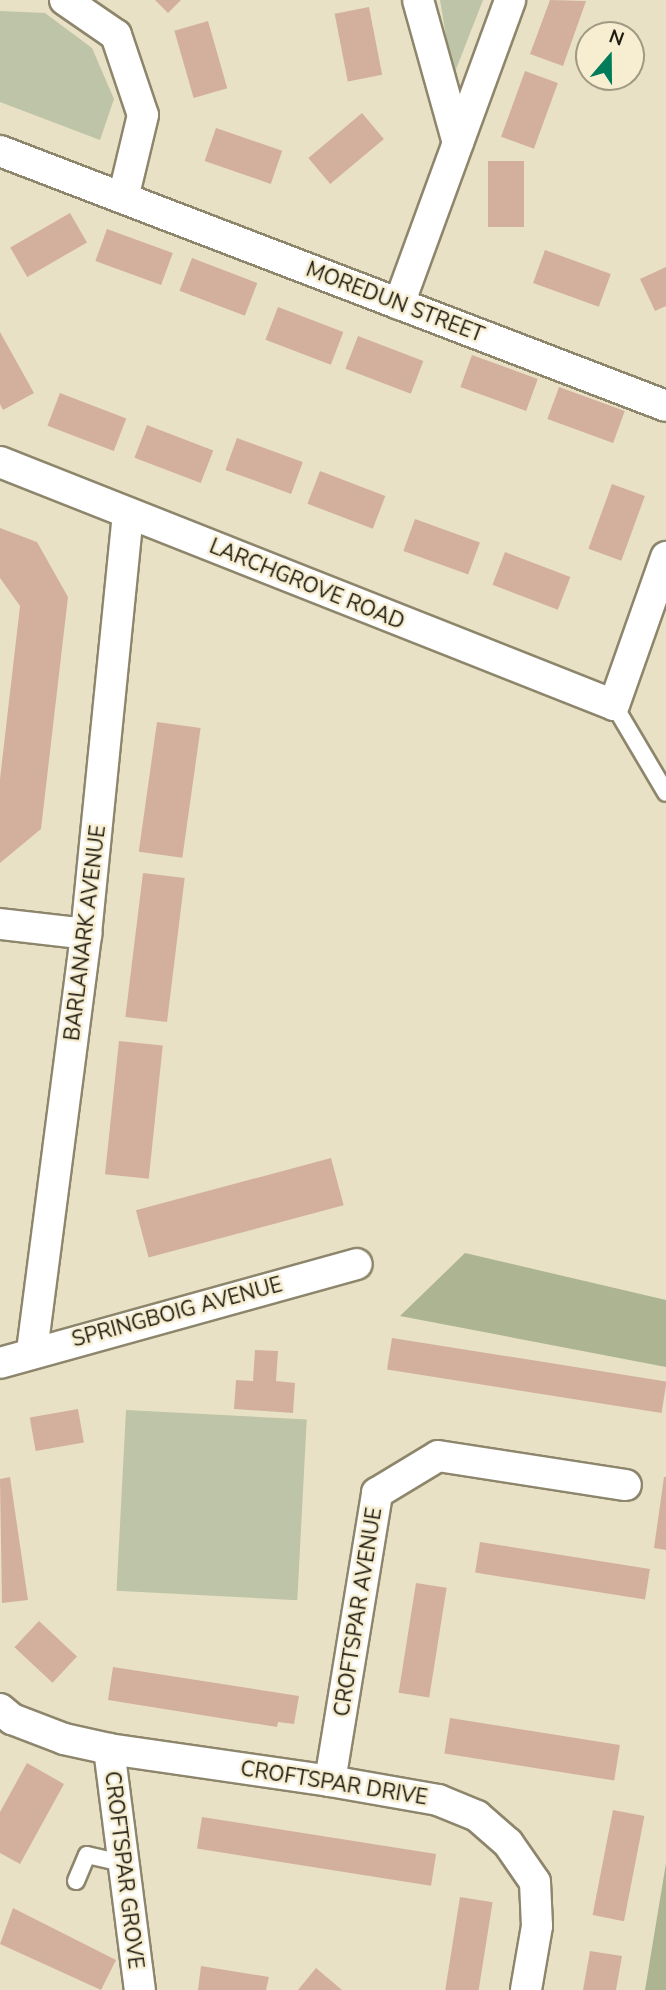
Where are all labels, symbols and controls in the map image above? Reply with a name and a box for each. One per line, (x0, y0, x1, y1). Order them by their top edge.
north arrow (575, 21, 645, 91)
text: N (605, 23, 628, 53)
street label: MOREDUN STREET (303, 256, 487, 348)
street label: LARCHGROVE ROAD (206, 533, 408, 635)
street label: BARLANARK AVENUE (59, 824, 111, 1042)
street label: SPRINGBOIG AVENUE (69, 1272, 285, 1352)
street label: CROFTSPAR AVENUE (329, 1506, 387, 1718)
street label: CROFTSPAR DRIVE (239, 1756, 429, 1810)
street label: CROFTSPAR GROVE (99, 1770, 149, 1970)

